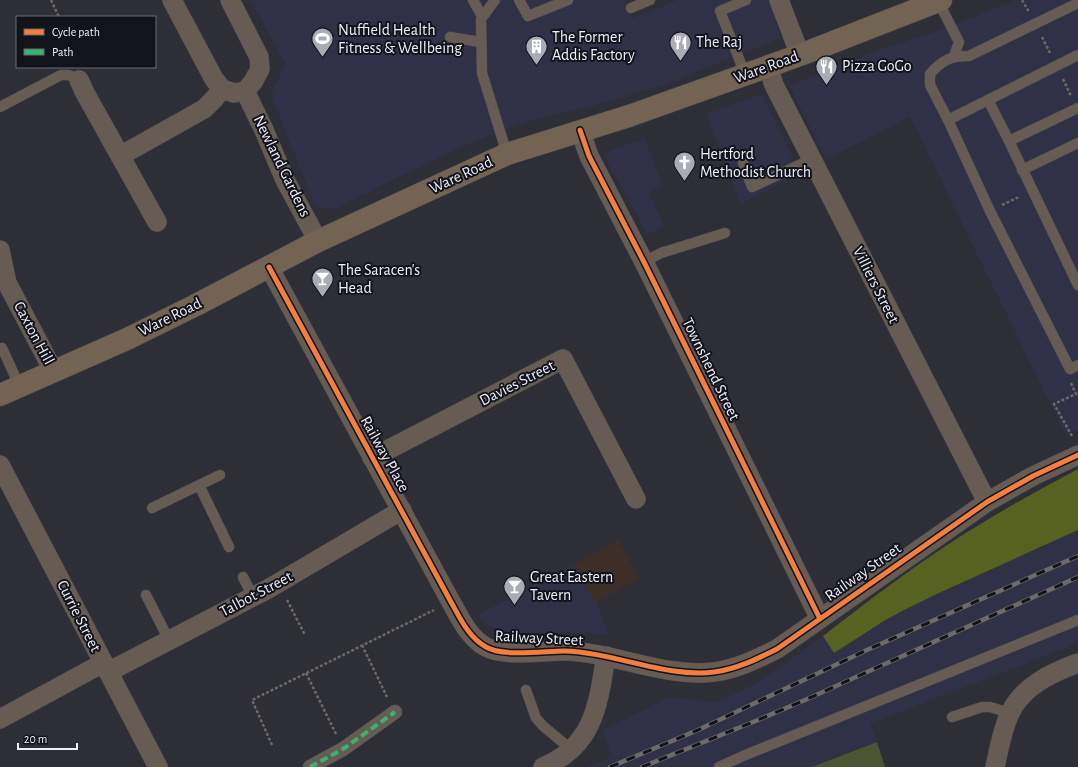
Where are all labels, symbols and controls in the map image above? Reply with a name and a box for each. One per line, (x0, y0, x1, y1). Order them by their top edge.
legend (16, 16, 156, 68)
place label: Nuffield Health Fitness & Wellbeing (338, 22, 462, 56)
text: Cycle path (52, 26, 100, 39)
sports icon: Nuffield Health Fitness & Wellbeing (309, 26, 335, 59)
place label: The Former Addis Factory (552, 29, 635, 64)
restaurant icon: The Raj (668, 29, 694, 62)
building icon: The Former Addis Factory (523, 33, 549, 66)
place label: The Raj (696, 34, 742, 51)
text: Path (52, 46, 74, 58)
street label: Ware Road (731, 48, 801, 86)
restaurant icon: Pizza GoGo (813, 53, 839, 86)
place label: Pizza GoGo (842, 58, 912, 74)
street label: Newland Gardens (251, 113, 314, 219)
place label: Hertford Methodist Church (700, 146, 811, 180)
church icon: Hertford Methodist Church (672, 150, 698, 183)
street label: Ware Road (427, 153, 495, 197)
street label: Villiers Street (850, 244, 902, 326)
place label: The Saracen's Head (338, 262, 420, 296)
bar icon: The Saracen's Head (310, 266, 336, 299)
street label: Ware Road (136, 295, 204, 339)
street label: Caxton Hill (11, 299, 57, 367)
street label: Townshend Street (679, 315, 743, 423)
street label: Davies Street (477, 357, 557, 409)
street label: Railway Place (357, 413, 412, 495)
street label: Railway Street (822, 540, 904, 605)
street label: Talbot Street (217, 568, 295, 620)
place label: Great Eastern Tavern (530, 569, 613, 603)
bar icon: Great Eastern Tavern (501, 573, 527, 606)
street label: Currie Street (54, 578, 104, 654)
street label: Railway Street (494, 628, 584, 649)
scale bar (18, 725, 77, 751)
text: 20 m (24, 733, 47, 745)

